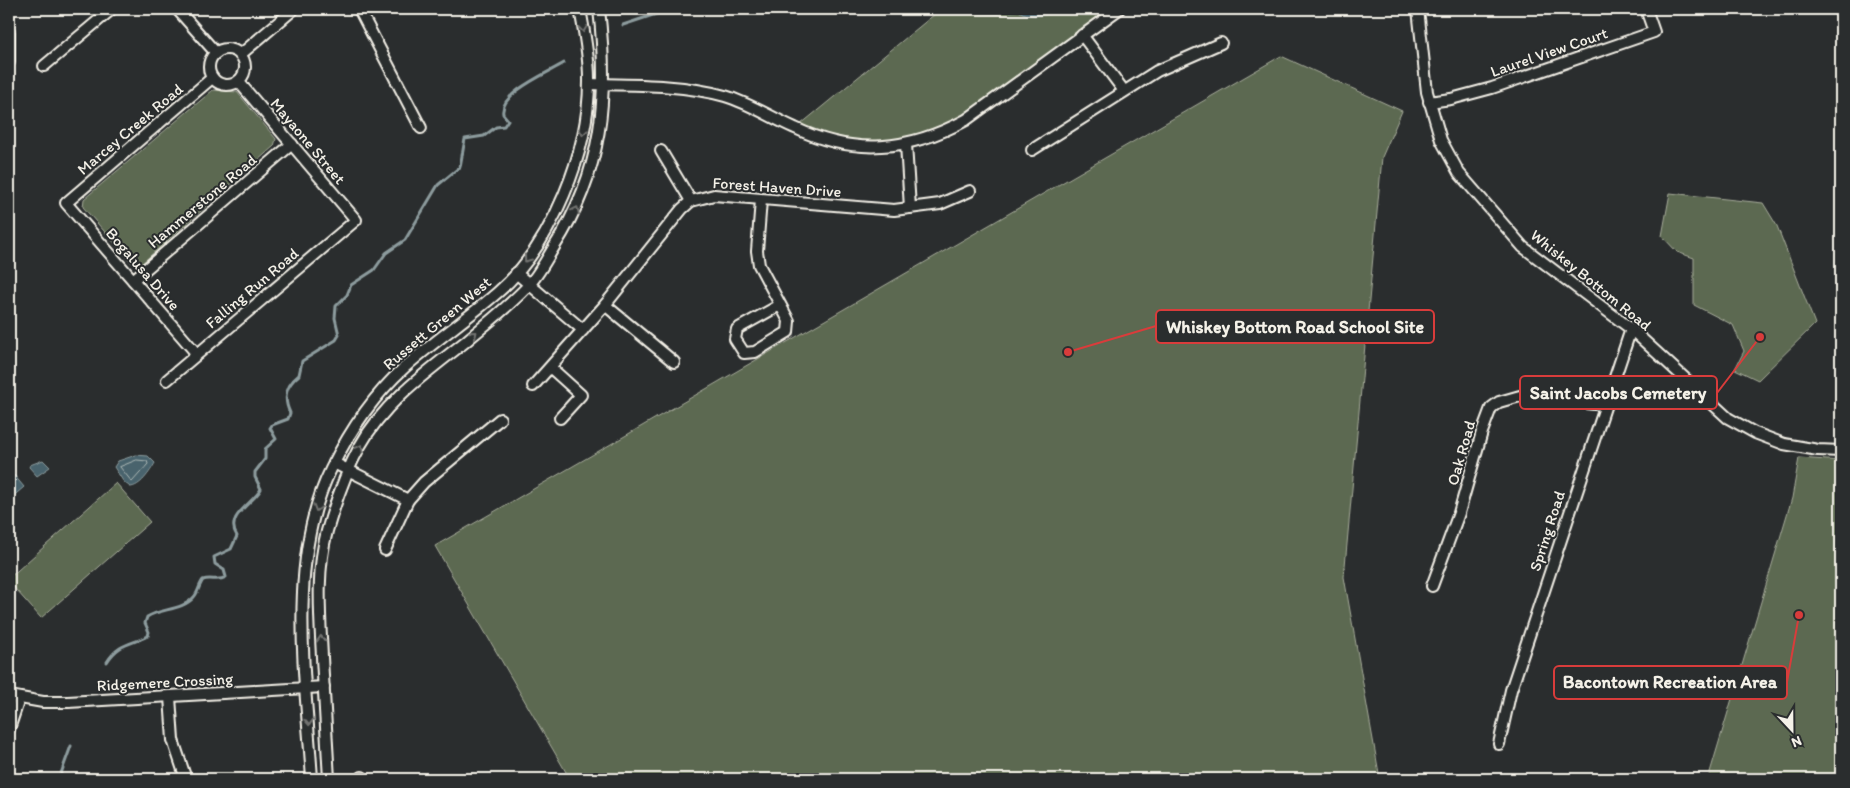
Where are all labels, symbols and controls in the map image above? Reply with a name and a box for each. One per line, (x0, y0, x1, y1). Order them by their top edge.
street label: Laurel View Court (1488, 23, 1610, 81)
one-way arrow (577, 25, 588, 33)
street label: Marcey Creek Road (73, 79, 187, 179)
street label: Mayaone Street (266, 94, 350, 188)
one-way arrow (579, 128, 589, 137)
street label: Hammerstone Road (144, 150, 260, 252)
street label: Forest Haven Drive (712, 173, 842, 201)
one-way arrow (569, 206, 580, 215)
street label: Bogalusa Drive (102, 224, 184, 314)
street label: Whiskey Bottom Road (1527, 225, 1656, 335)
street label: Falling Run Road (202, 243, 303, 332)
one-way arrow (524, 253, 533, 263)
street label: Russett Green West (379, 272, 495, 374)
callout: Whiskey Bottom Road School Site (1156, 310, 1434, 343)
text: Whiskey Bottom Road School Site (1166, 316, 1424, 338)
one-way arrow (468, 331, 477, 340)
callout: Saint Jacobs Cemetery (1520, 376, 1717, 409)
text: Saint Jacobs Cemetery (1530, 382, 1707, 404)
street label: Oak Road (1443, 418, 1479, 487)
one-way arrow (354, 444, 364, 453)
street label: Spring Road (1525, 488, 1569, 573)
one-way arrow (312, 504, 322, 512)
one-way arrow (316, 634, 327, 642)
callout: Bacontown Recreation Area (1554, 666, 1787, 699)
street label: Ridgemere Crossing (96, 669, 235, 695)
text: Bacontown Recreation Area (1563, 671, 1778, 693)
north arrow (1768, 706, 1818, 756)
one-way arrow (303, 718, 314, 726)
text: N (1789, 732, 1804, 751)

